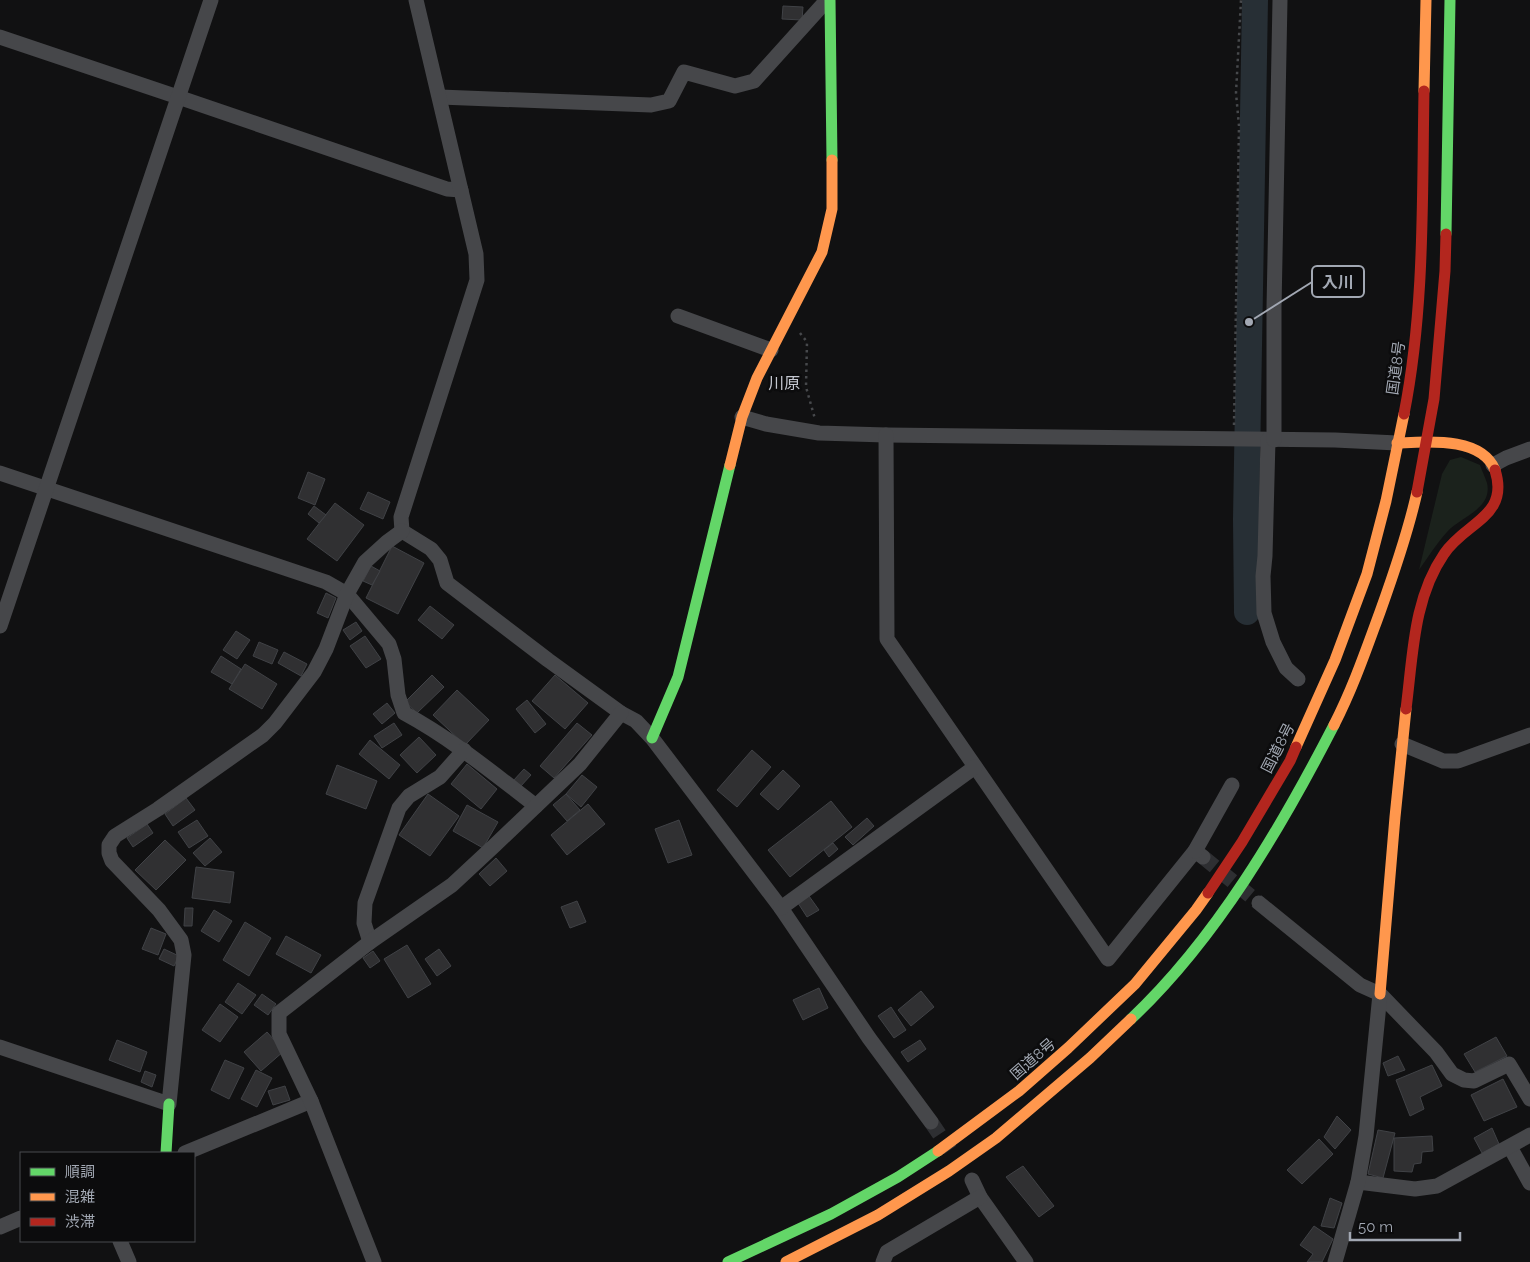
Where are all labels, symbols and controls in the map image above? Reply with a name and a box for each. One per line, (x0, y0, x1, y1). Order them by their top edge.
callout: 入川 (1312, 266, 1364, 297)
text: 入川 (1322, 273, 1354, 292)
street label: 国道8号 (1383, 340, 1409, 396)
district label: 川原 (768, 374, 800, 393)
street label: 国道8号 (1258, 720, 1298, 776)
street label: 国道8号 (1007, 1035, 1059, 1083)
legend (20, 1152, 195, 1242)
text: 順調 (65, 1163, 95, 1181)
text: 混雑 (65, 1188, 95, 1206)
scale bar (1350, 1210, 1460, 1242)
text: 渋滞 (65, 1213, 95, 1231)
text: 50 m (1358, 1218, 1393, 1236)

